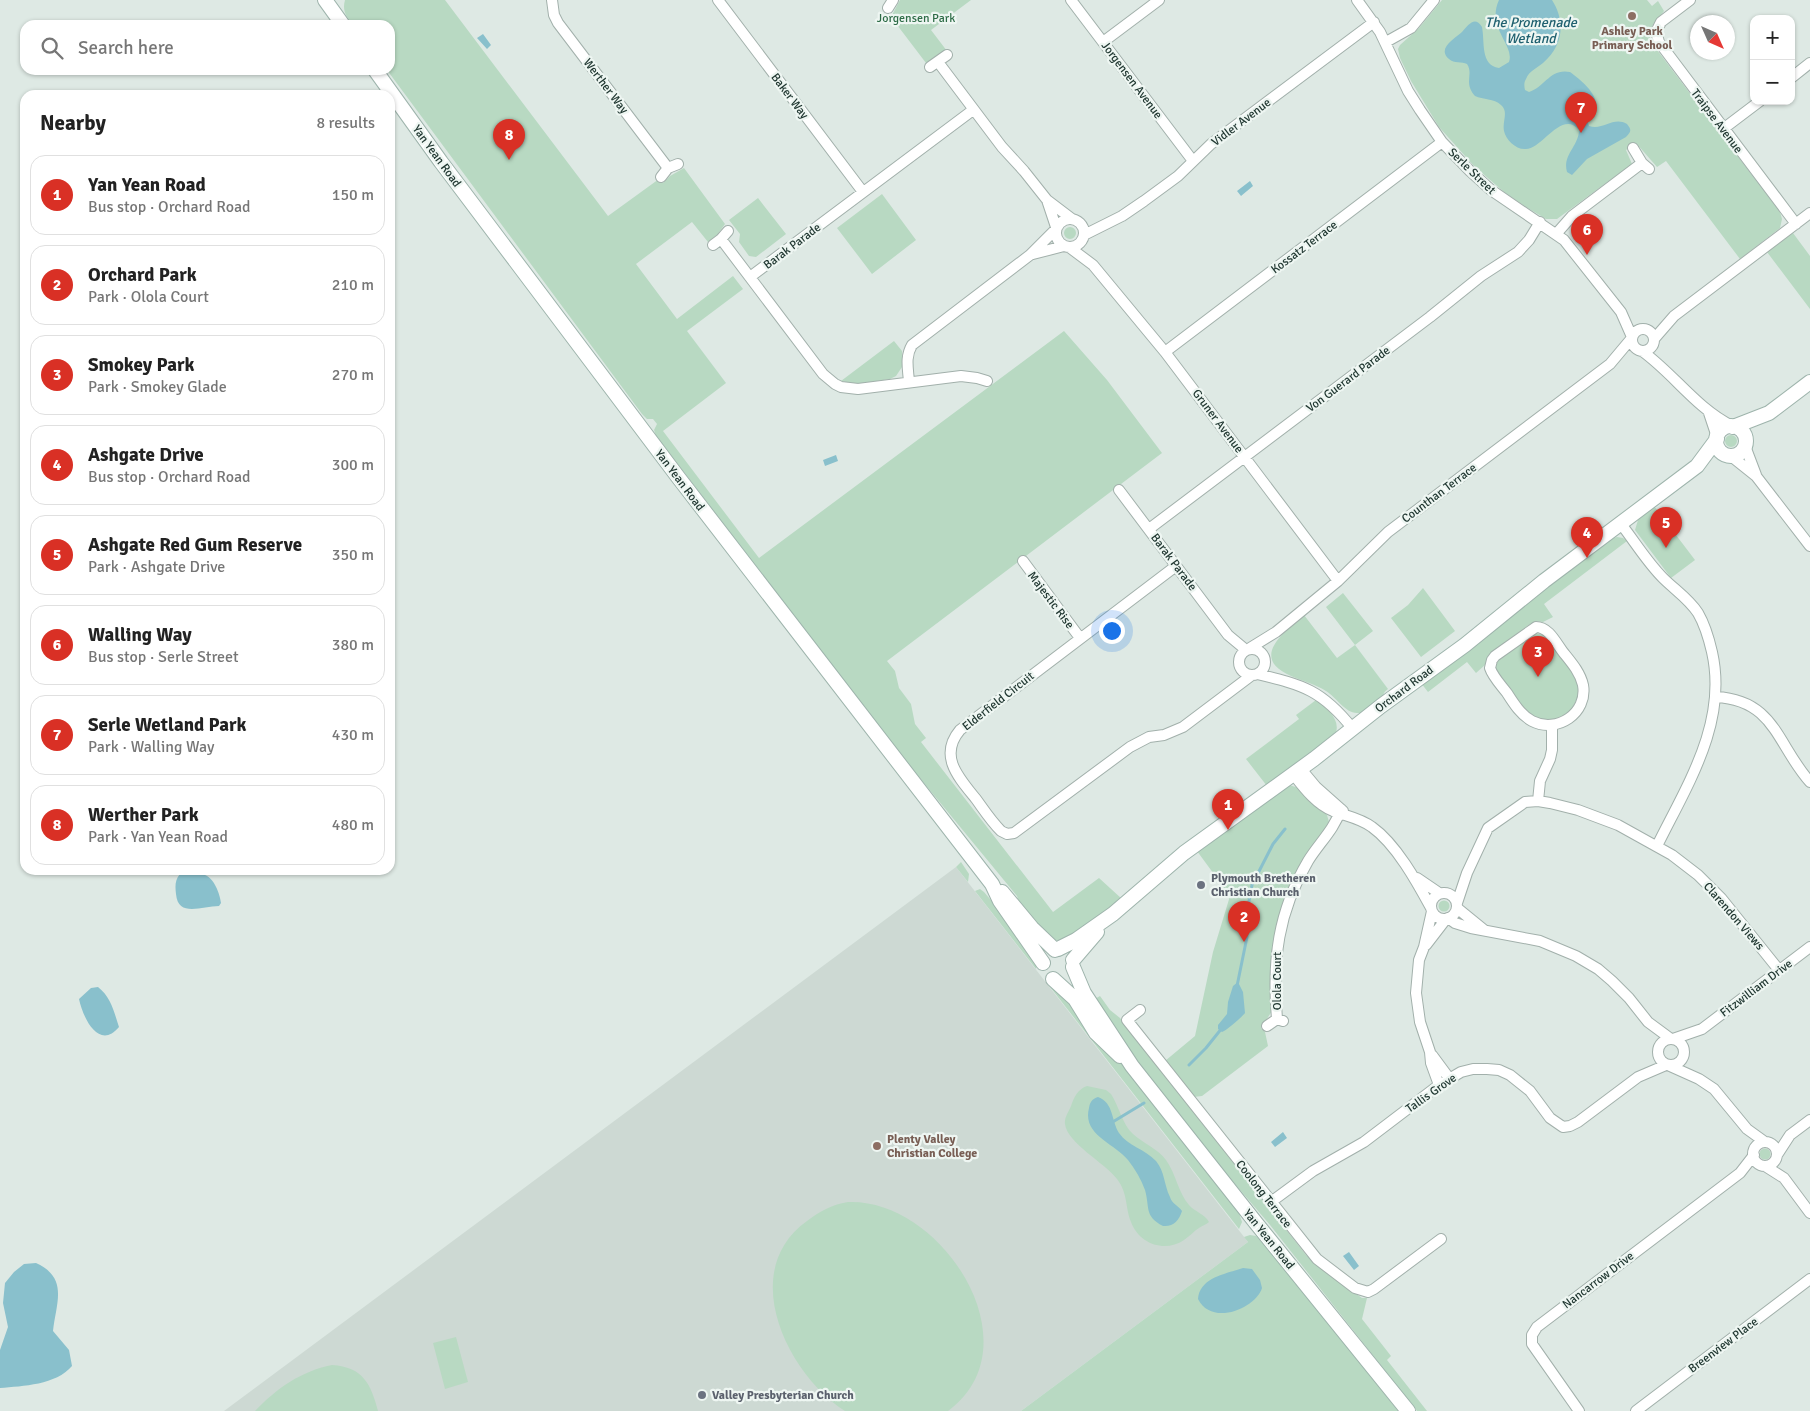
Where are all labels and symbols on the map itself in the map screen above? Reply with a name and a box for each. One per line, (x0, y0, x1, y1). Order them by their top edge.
marker: Ashley Park Primary School (1626, 10, 1638, 22)
park label: Jorgensen Park (877, 11, 955, 26)
water label: The Promenade Wetland (1485, 14, 1578, 47)
north arrow (1690, 15, 1735, 60)
place label: Ashley Park Primary School (1592, 24, 1672, 53)
street label: Jorgensen Avenue (1098, 39, 1166, 122)
street label: Werther Way (580, 56, 632, 117)
street label: Baker Way (768, 70, 812, 122)
street label: Traipse Avenue (1687, 86, 1746, 156)
pin: 7 (1565, 92, 1597, 133)
street label: Vidler Avenue (1209, 95, 1274, 150)
pin: 8 (493, 119, 525, 160)
street label: Yan Yean Road (409, 122, 464, 190)
street label: Serle Street (1445, 145, 1499, 198)
pin: 6 (1571, 214, 1603, 255)
street label: Kossatz Terrace (1268, 218, 1340, 277)
street label: Barak Parade (761, 220, 824, 273)
street label: Von Guerard Parade (1303, 343, 1393, 416)
street label: Gruner Avenue (1189, 387, 1246, 456)
street label: Yan Yean Road (652, 447, 708, 514)
street label: Counthan Terrace (1399, 460, 1480, 526)
pin: 5 (1650, 507, 1682, 548)
pin: 4 (1571, 517, 1603, 558)
street label: Barak Parade (1147, 531, 1200, 594)
street label: Majestic Rise (1024, 569, 1077, 632)
your location (1099, 618, 1125, 644)
pin: 3 (1522, 636, 1554, 677)
street label: Orchard Road (1372, 663, 1437, 716)
street label: Elderfield Circuit (959, 669, 1037, 734)
pin: 1 (1212, 789, 1244, 830)
place label: Plymouth Bretheren Christian Church (1211, 871, 1316, 900)
marker: Plymouth Bretheren Christian Church (1195, 879, 1207, 891)
street label: Clarendon Views (1700, 879, 1767, 953)
pin: 2 (1228, 901, 1260, 942)
street label: Olola Court (1270, 952, 1285, 1010)
street label: Fitzwilliam Drive (1717, 956, 1795, 1020)
street label: Tallis Grove (1403, 1071, 1460, 1116)
place label: Plenty Valley Christian College (887, 1132, 977, 1161)
marker: Plenty Valley Christian College (871, 1140, 883, 1152)
street label: Coolong Terrace (1232, 1157, 1295, 1231)
street label: Yan Yean Road (1240, 1206, 1297, 1272)
street label: Nancarrow Drive (1560, 1249, 1637, 1312)
street label: Breenview Place (1685, 1314, 1761, 1376)
place label: Valley Presbyterian Church (712, 1388, 854, 1403)
marker: Valley Presbyterian Church (696, 1389, 708, 1401)

